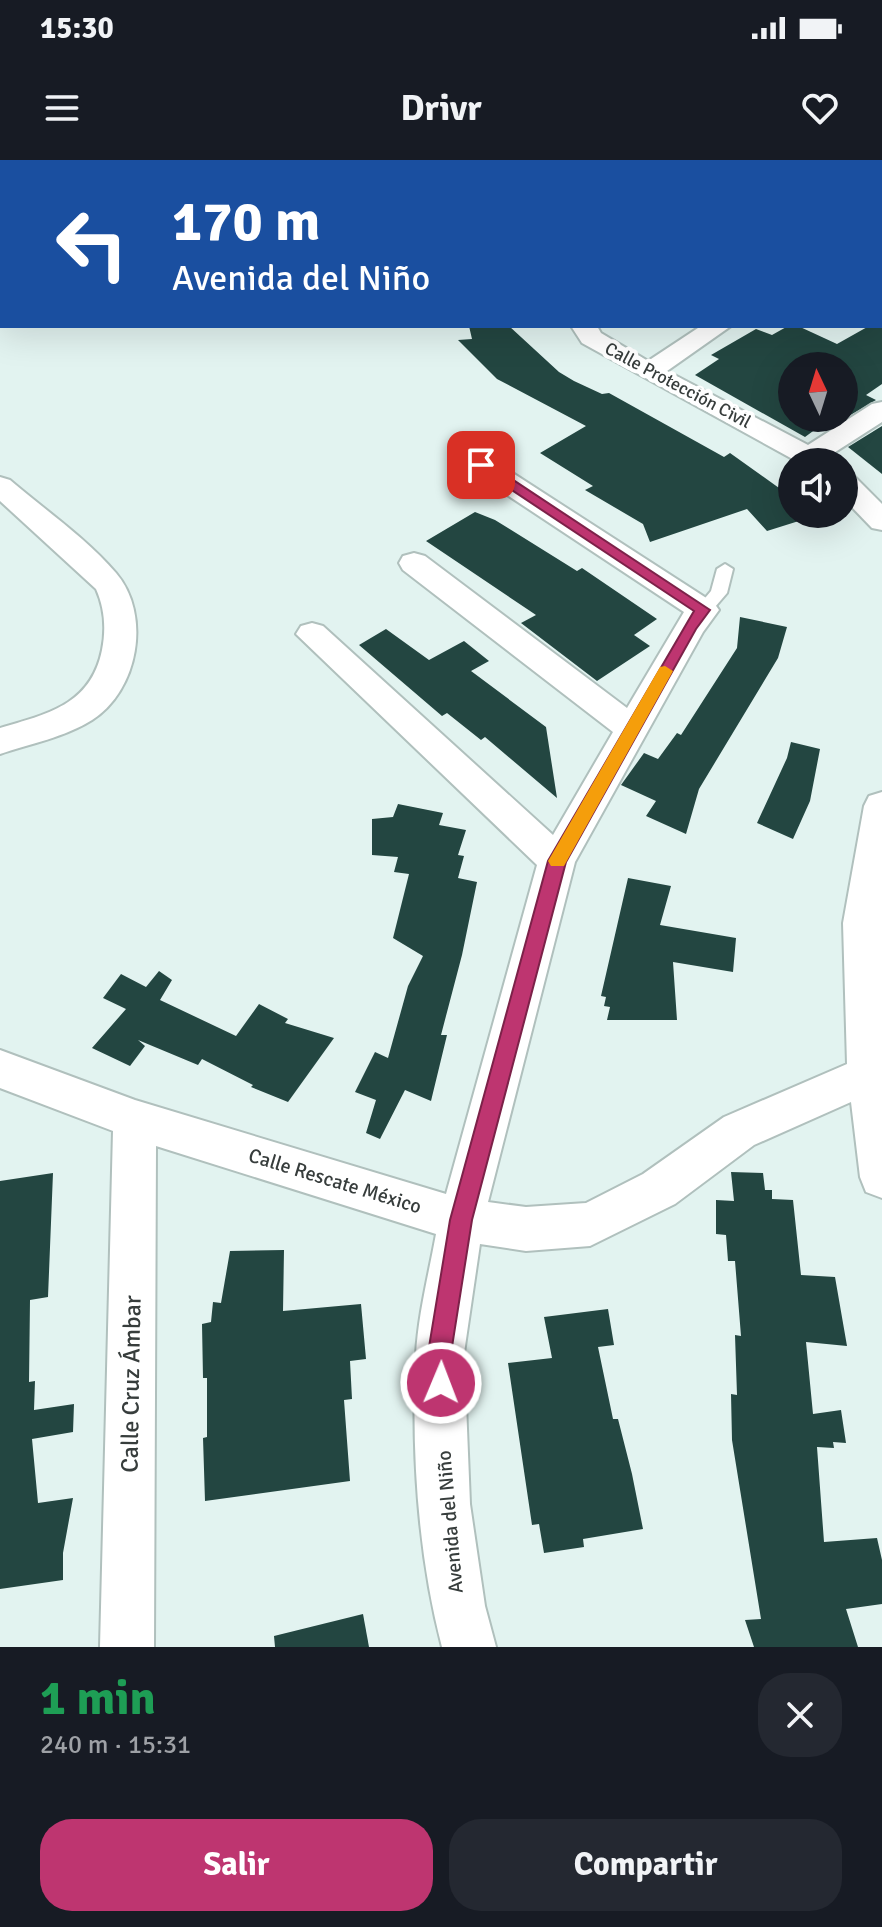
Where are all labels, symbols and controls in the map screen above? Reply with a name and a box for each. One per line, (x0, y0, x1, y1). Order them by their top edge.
text: 15:30 (40, 10, 114, 47)
icon: menu (40, 86, 84, 130)
text: Drivr (400, 86, 482, 131)
icon: heart (798, 86, 842, 130)
text: 170 m (172, 187, 320, 256)
icon: left (40, 192, 144, 296)
text: Avenida del Niño (172, 256, 430, 301)
street label: Calle Protección Civil (601, 337, 755, 433)
north arrow (778, 352, 858, 432)
map controls (778, 352, 858, 528)
pin (447, 431, 515, 499)
icon: arrive (459, 443, 503, 487)
button: sound (778, 448, 858, 528)
street label: Calle Rescate México (246, 1143, 424, 1219)
street label: Calle Cruz Ámbar (114, 1295, 148, 1473)
position arrow (399, 1341, 483, 1425)
street label: Avenida del Niño (431, 1449, 469, 1595)
text: 1 min (40, 1669, 156, 1728)
button: close (758, 1673, 842, 1757)
text: 240 m · 15:31 (40, 1729, 191, 1761)
button: Salir (40, 1819, 433, 1911)
button: Compartir (449, 1819, 842, 1911)

